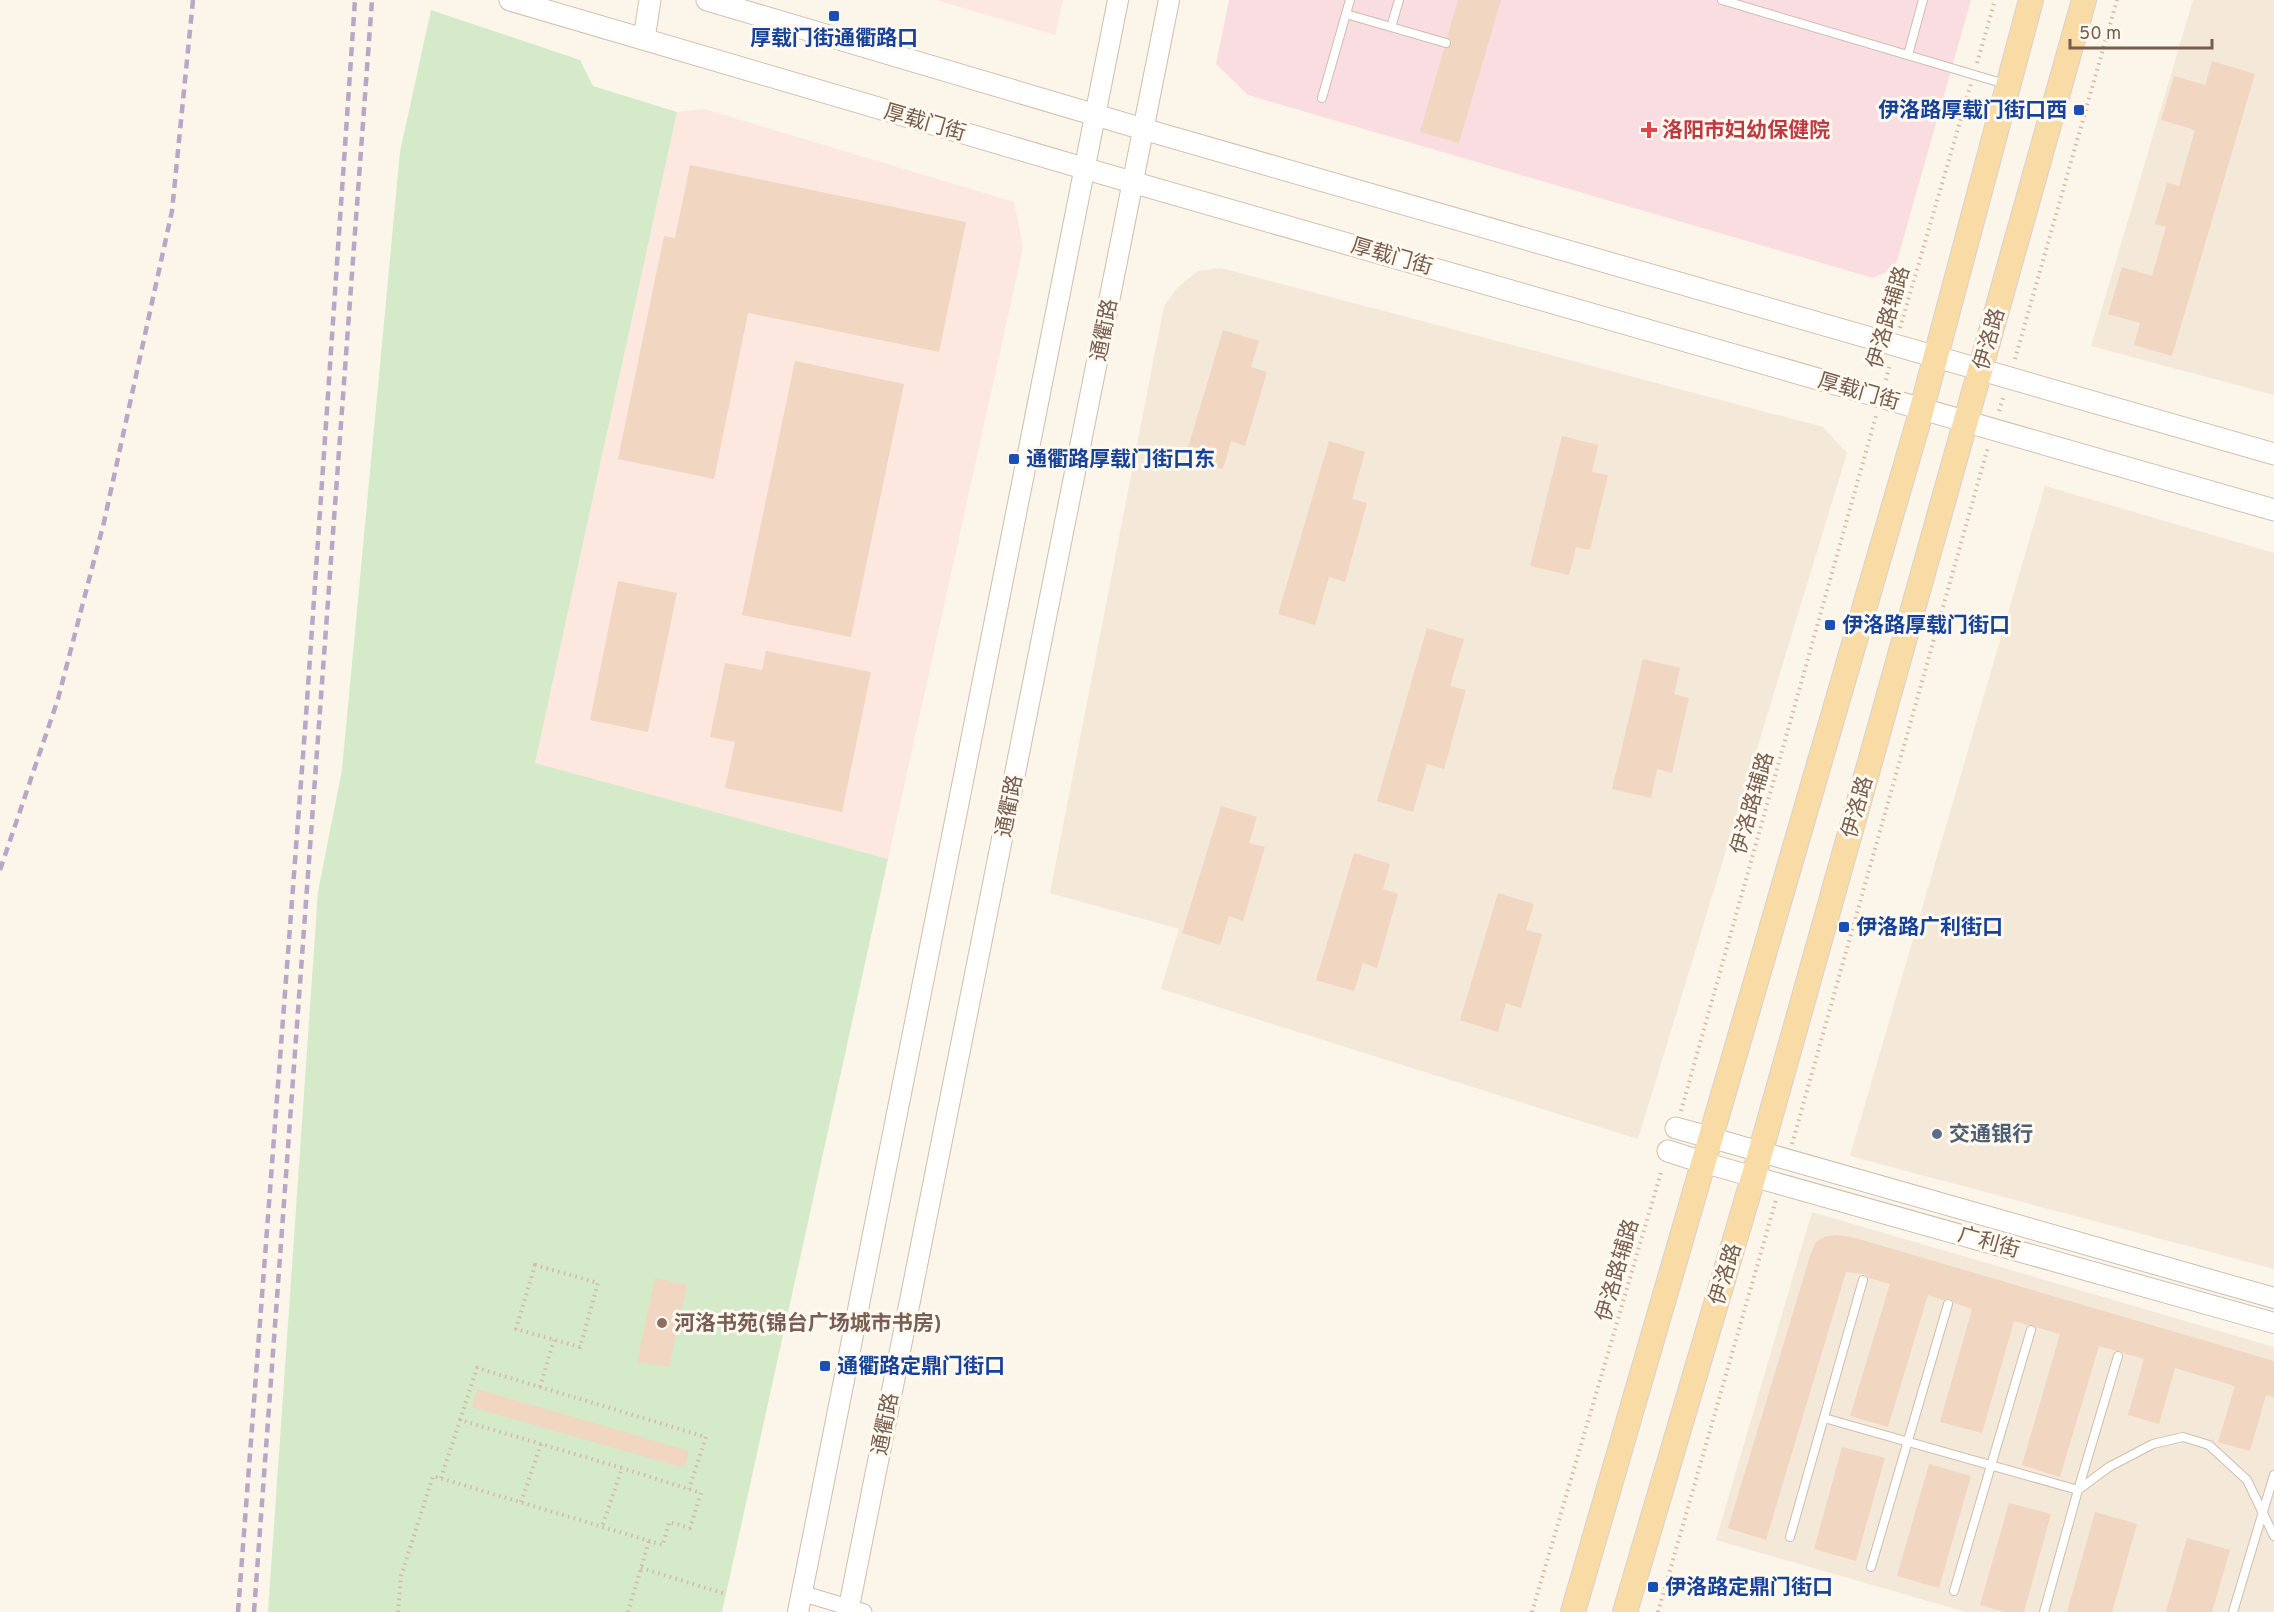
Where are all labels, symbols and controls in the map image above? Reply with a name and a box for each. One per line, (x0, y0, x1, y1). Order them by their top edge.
marker: 厚载门街通衢路口 (827, 9, 841, 23)
scale bar (2070, 12, 2212, 50)
text: 50 m (2079, 23, 2121, 46)
place label: 厚载门街通衢路口 (750, 26, 918, 53)
place label: 伊洛路厚载门街口西 (1878, 98, 2067, 125)
street label: 厚载门街 (880, 99, 969, 148)
marker: 伊洛路厚载门街口西 (2072, 103, 2086, 117)
place label: 洛阳市妇幼保健院 (1662, 118, 1830, 145)
marker: 洛阳市妇幼保健院 (1640, 121, 1658, 139)
street label: 厚载门街 (1347, 233, 1436, 282)
street label: 伊洛路辅路 (1862, 263, 1917, 372)
street label: 通衢路 (1086, 297, 1125, 364)
street label: 伊洛路 (1969, 305, 2012, 373)
street label: 厚载门街 (1814, 368, 1903, 417)
place label: 通衢路厚载门街口东 (1026, 447, 1215, 474)
marker: 通衢路厚载门街口东 (1007, 452, 1021, 466)
place label: 伊洛路厚载门街口 (1842, 613, 2010, 640)
marker: 伊洛路厚载门街口 (1823, 618, 1837, 632)
street label: 伊洛路辅路 (1726, 749, 1781, 858)
street label: 通衢路 (991, 773, 1030, 840)
street label: 伊洛路 (1837, 773, 1880, 841)
place label: 伊洛路广利街口 (1856, 915, 2003, 942)
marker: 伊洛路广利街口 (1837, 920, 1851, 934)
place label: 交通银行 (1949, 1122, 2033, 1149)
marker: 交通银行 (1930, 1127, 1944, 1141)
street label: 伊洛路辅路 (1591, 1216, 1646, 1325)
street label: 广利街 (1955, 1222, 2023, 1265)
street label: 伊洛路 (1704, 1240, 1749, 1309)
place label: 河洛书苑(锦台广场城市书房) (674, 1311, 942, 1338)
marker: 河洛书苑(锦台广场城市书房) (655, 1316, 669, 1330)
place label: 通衢路定鼎门街口 (837, 1354, 1005, 1381)
marker: 通衢路定鼎门街口 (818, 1359, 832, 1373)
street label: 通衢路 (867, 1391, 906, 1458)
place label: 伊洛路定鼎门街口 (1665, 1575, 1833, 1602)
marker: 伊洛路定鼎门街口 (1646, 1580, 1660, 1594)

